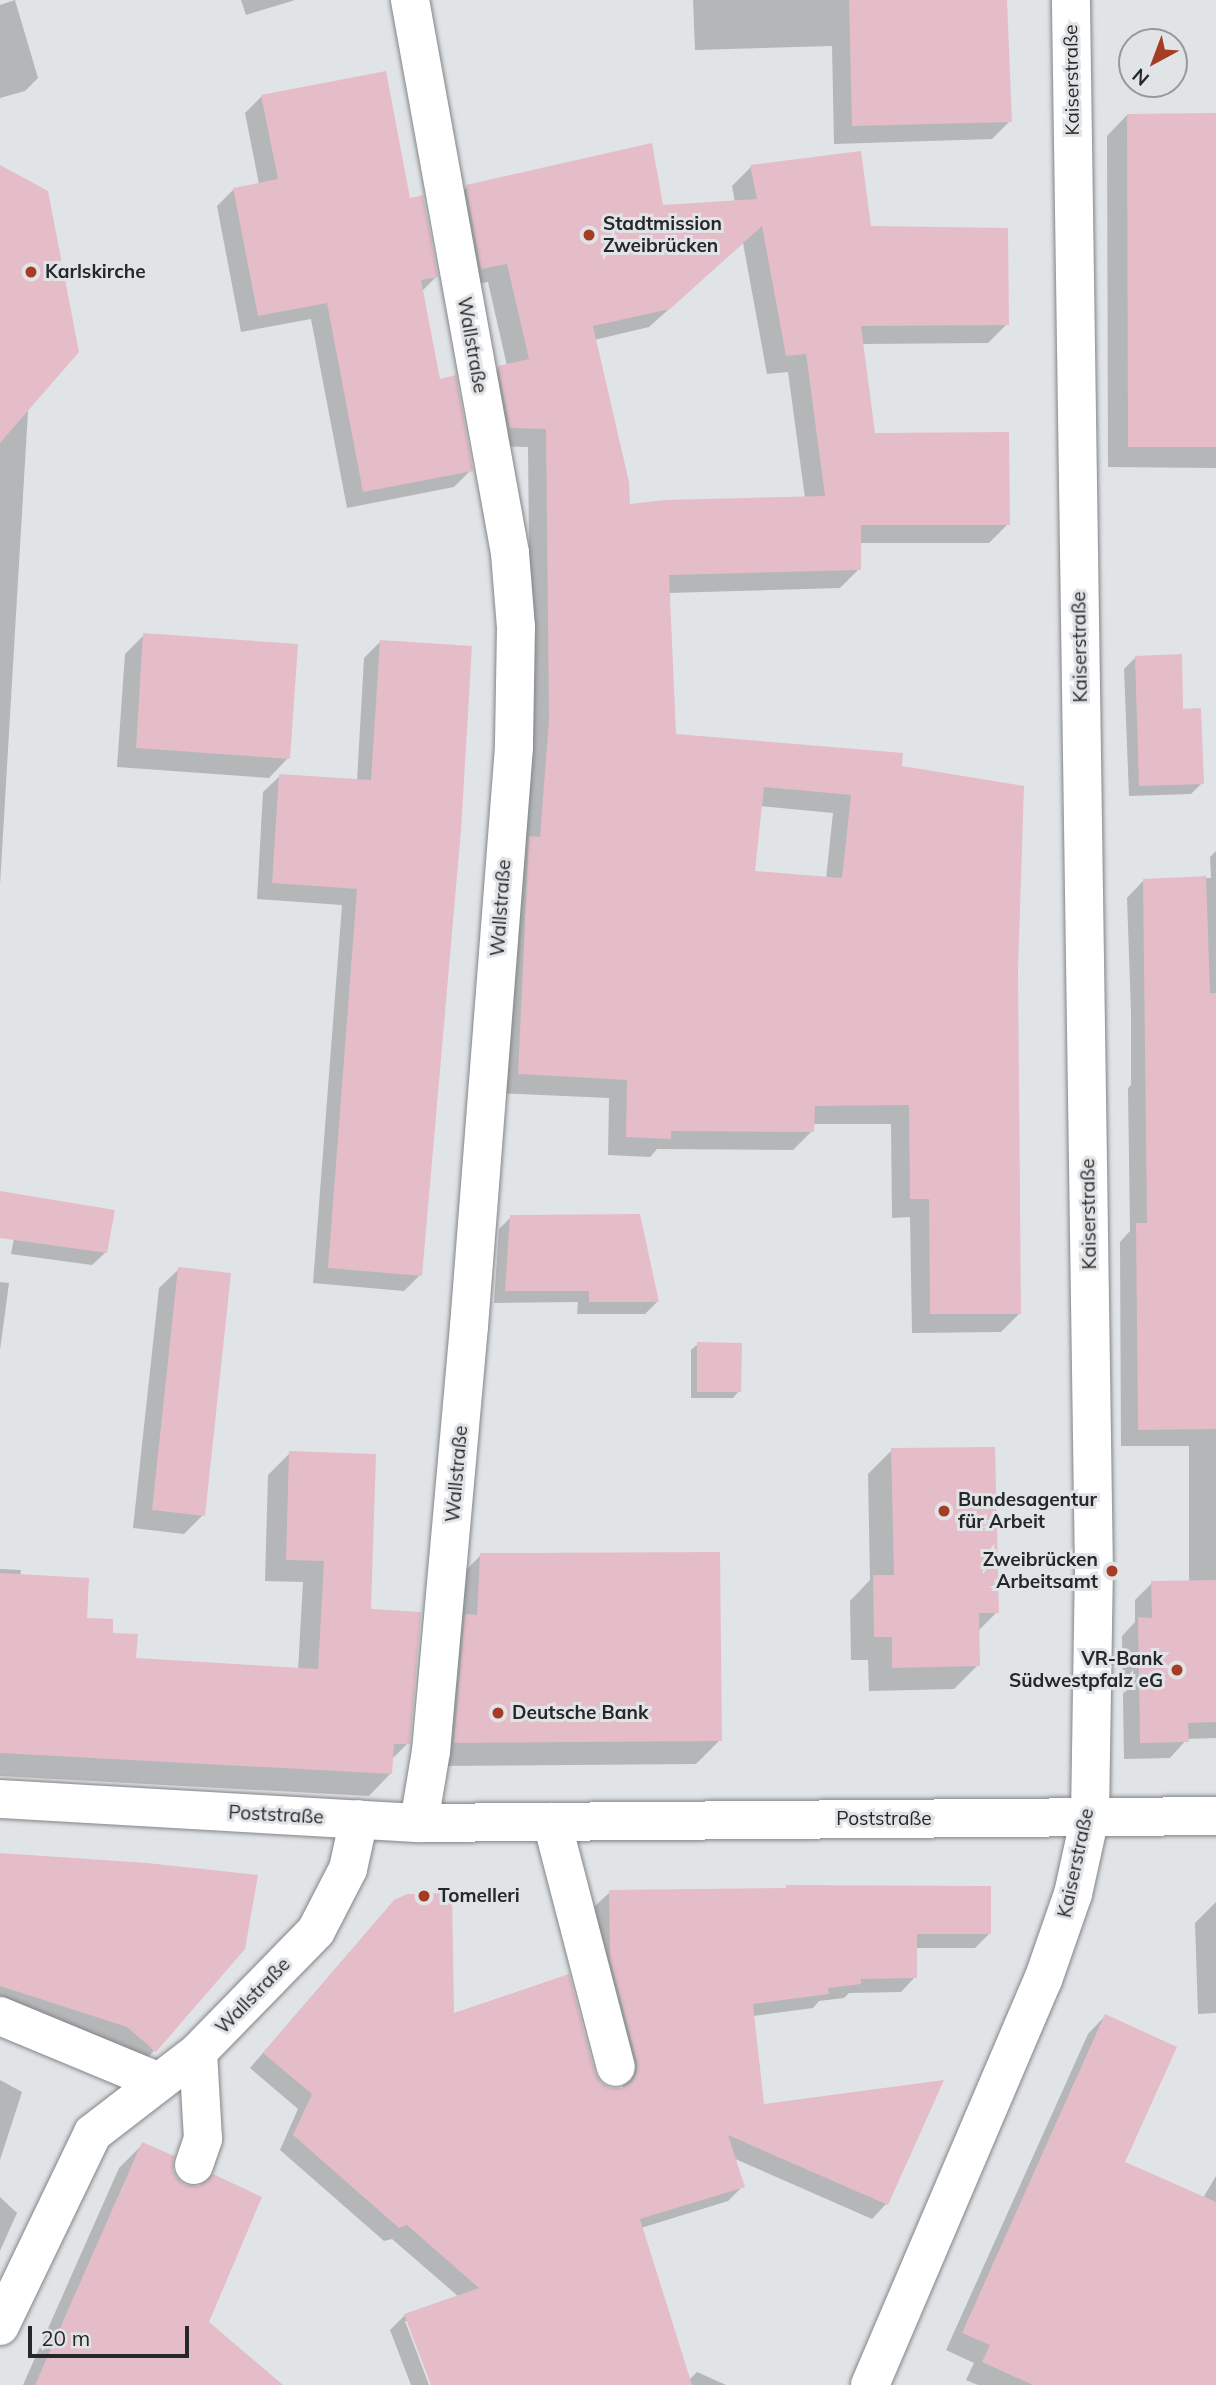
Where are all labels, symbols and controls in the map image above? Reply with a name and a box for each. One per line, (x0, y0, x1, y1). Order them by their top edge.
street label: Kaiserstraße (1060, 24, 1084, 136)
north arrow (1118, 28, 1188, 98)
text: N (1127, 64, 1154, 91)
place label: Stadtmission Zweibrücken (603, 213, 722, 257)
marker: Stadtmission Zweibrücken (581, 227, 597, 243)
place label: Karlskirche (45, 261, 146, 283)
marker: Karlskirche (23, 264, 39, 280)
street label: Wallstraße (452, 295, 492, 395)
street label: Kaiserstraße (1068, 591, 1092, 703)
street label: Wallstraße (486, 859, 516, 957)
street label: Kaiserstraße (1077, 1158, 1101, 1270)
street label: Wallstraße (441, 1425, 473, 1523)
place label: Bundesagentur für Arbeit (958, 1489, 1097, 1533)
marker: Bundesagentur für Arbeit (936, 1503, 952, 1519)
place label: Zweibrücken Arbeitsamt (983, 1549, 1098, 1593)
marker: Zweibrücken Arbeitsamt (1104, 1563, 1120, 1579)
place label: VR-Bank Südwestpfalz eG (1009, 1648, 1163, 1692)
marker: VR-Bank Südwestpfalz eG (1169, 1662, 1185, 1678)
place label: Deutsche Bank (512, 1702, 648, 1724)
marker: Deutsche Bank (490, 1705, 506, 1721)
street label: Poststraße (228, 1801, 324, 1829)
street label: Kaiserstraße (1053, 1806, 1099, 1920)
street label: Poststraße (836, 1808, 932, 1830)
place label: Tomelleri (438, 1885, 520, 1907)
marker: Tomelleri (416, 1888, 432, 1904)
street label: Wallstraße (211, 1953, 295, 2039)
scale bar (32, 2312, 192, 2356)
text: 20 m (41, 2325, 90, 2351)

